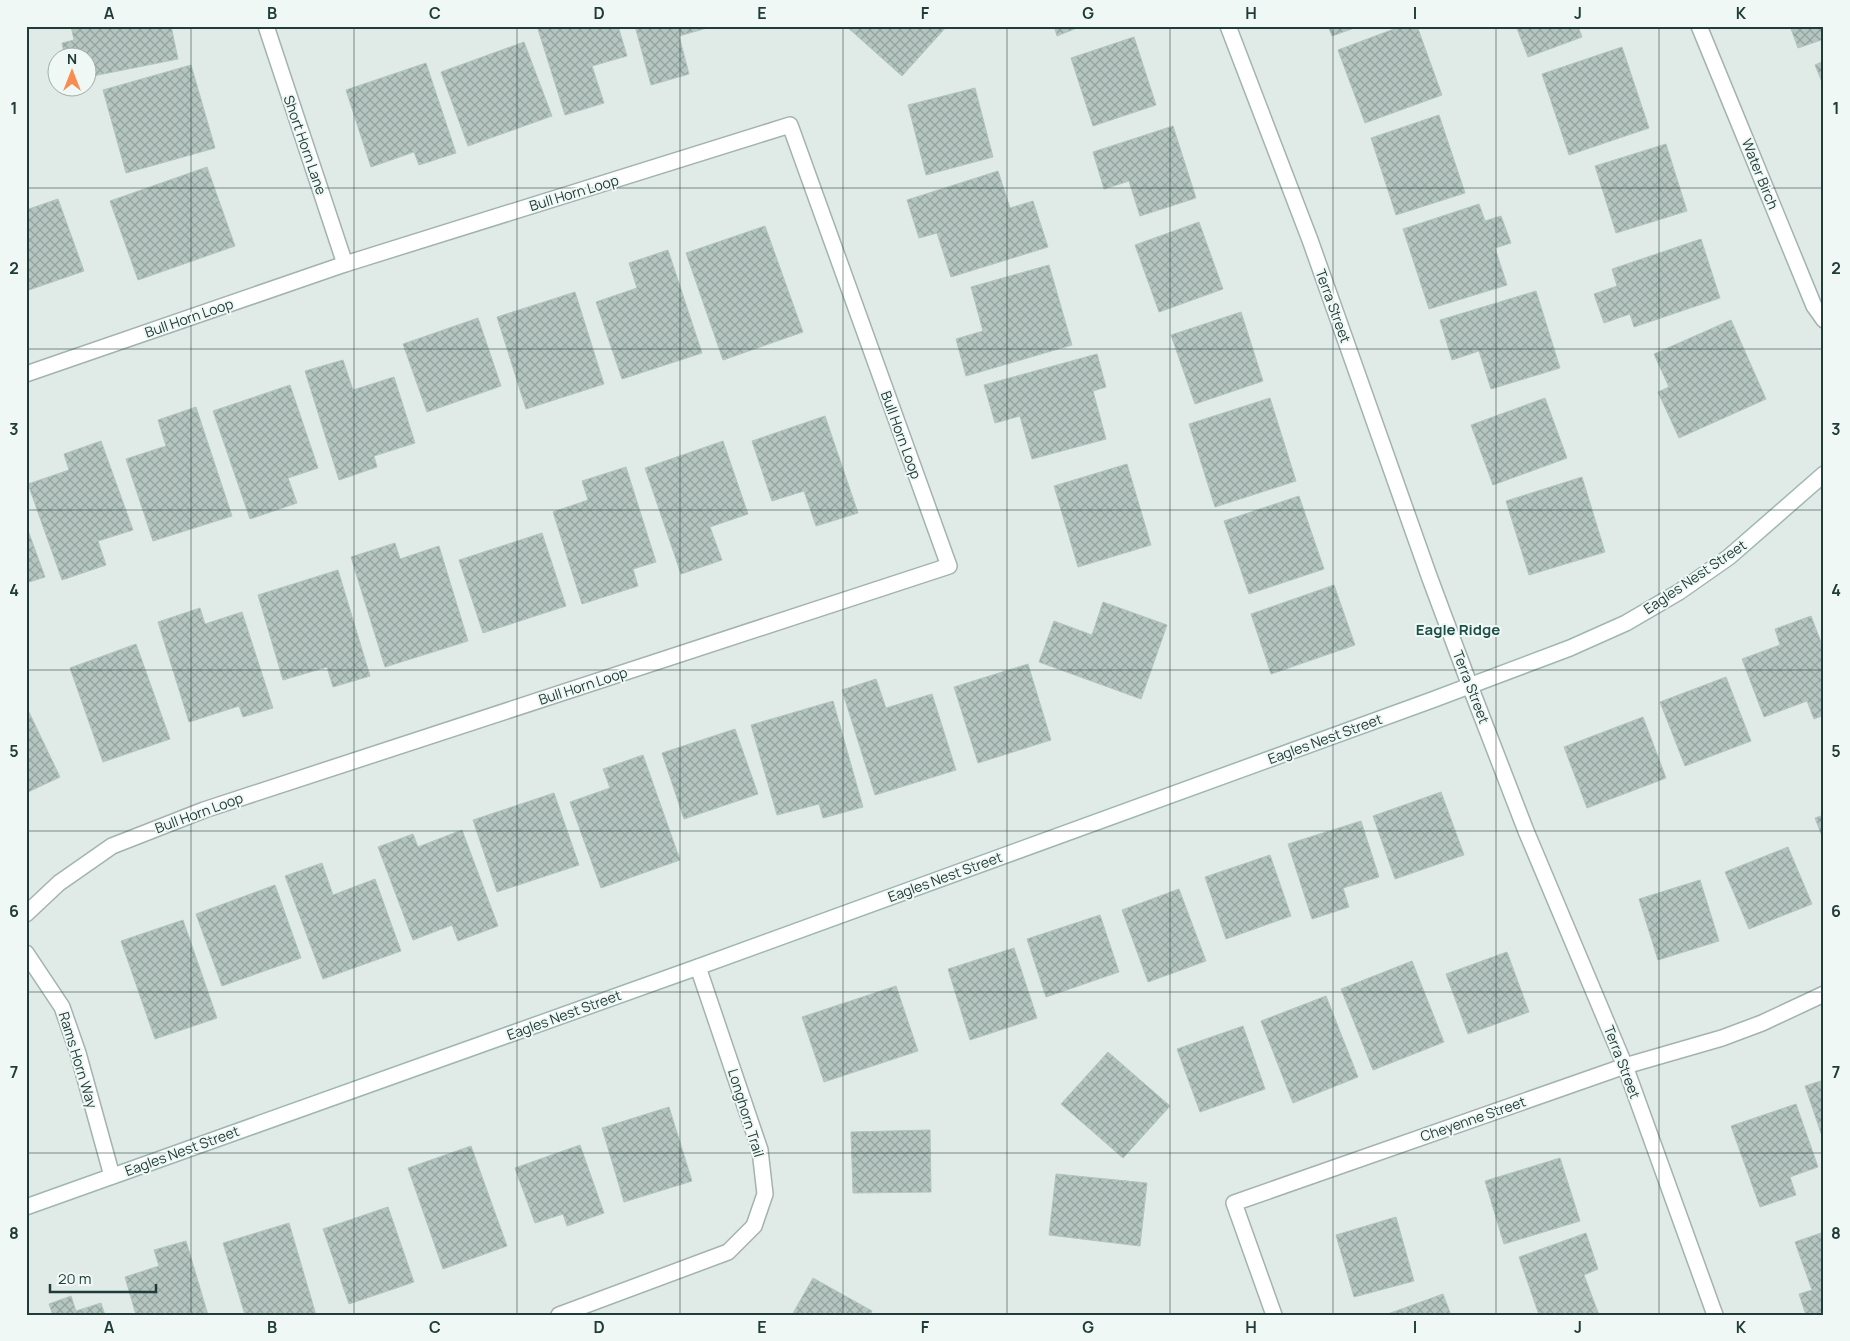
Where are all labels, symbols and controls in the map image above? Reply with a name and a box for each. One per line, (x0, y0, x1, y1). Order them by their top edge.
text: A (104, 2, 115, 24)
text: B (267, 2, 277, 24)
text: C (429, 2, 441, 24)
text: D (593, 2, 605, 24)
text: E (757, 2, 767, 24)
text: F (921, 2, 930, 24)
text: G (1082, 2, 1094, 24)
text: H (1245, 2, 1257, 24)
text: I (1413, 2, 1417, 24)
text: J (1574, 2, 1582, 24)
text: K (1736, 2, 1747, 24)
north arrow (48, 48, 98, 98)
text: N (67, 49, 77, 68)
street label: Short Horn Lane (280, 93, 331, 197)
text: 1 (10, 97, 18, 119)
text: 1 (1832, 97, 1840, 119)
street label: Water Birch (1738, 136, 1783, 212)
street label: Bull Horn Loop (527, 170, 621, 215)
text: 2 (9, 257, 19, 279)
text: 2 (1831, 257, 1841, 279)
street label: Terra Street (1311, 266, 1356, 346)
street label: Bull Horn Loop (142, 294, 236, 342)
street label: Bull Horn Loop (877, 388, 926, 481)
text: 3 (9, 418, 19, 440)
text: 3 (1831, 418, 1841, 440)
street label: Eagles Nest Street (1640, 535, 1750, 618)
text: 4 (9, 579, 19, 601)
text: 4 (1831, 579, 1841, 601)
district label: Eagle Ridge (1416, 619, 1500, 640)
street label: Terra Street (1449, 648, 1494, 726)
street label: Bull Horn Loop (536, 662, 630, 709)
street label: Eagles Nest Street (1265, 709, 1385, 768)
text: 5 (9, 740, 19, 762)
text: 5 (1831, 740, 1841, 762)
street label: Bull Horn Loop (152, 788, 245, 837)
street label: Eagles Nest Street (885, 847, 1005, 906)
text: 6 (9, 900, 19, 922)
text: 6 (1831, 900, 1841, 922)
street label: Eagles Nest Street (504, 985, 624, 1044)
street label: Rams Horn Way (55, 1009, 102, 1111)
street label: Terra Street (1600, 1023, 1645, 1101)
text: 7 (10, 1061, 18, 1083)
text: 7 (1832, 1061, 1840, 1083)
street label: Longhorn Trail (724, 1066, 769, 1159)
street label: Cheyenne Street (1418, 1091, 1528, 1145)
street label: Eagles Nest Street (122, 1121, 242, 1180)
text: 8 (9, 1222, 19, 1244)
text: 8 (1831, 1222, 1841, 1244)
scale bar (50, 1261, 156, 1293)
text: 20 m (58, 1268, 91, 1289)
text: A (104, 1316, 115, 1338)
text: B (267, 1316, 277, 1338)
text: C (429, 1316, 441, 1338)
text: D (593, 1316, 605, 1338)
text: E (757, 1316, 767, 1338)
text: F (921, 1316, 930, 1338)
text: G (1082, 1316, 1094, 1338)
text: H (1245, 1316, 1257, 1338)
text: I (1413, 1316, 1417, 1338)
text: J (1574, 1316, 1582, 1338)
text: K (1736, 1316, 1747, 1338)

